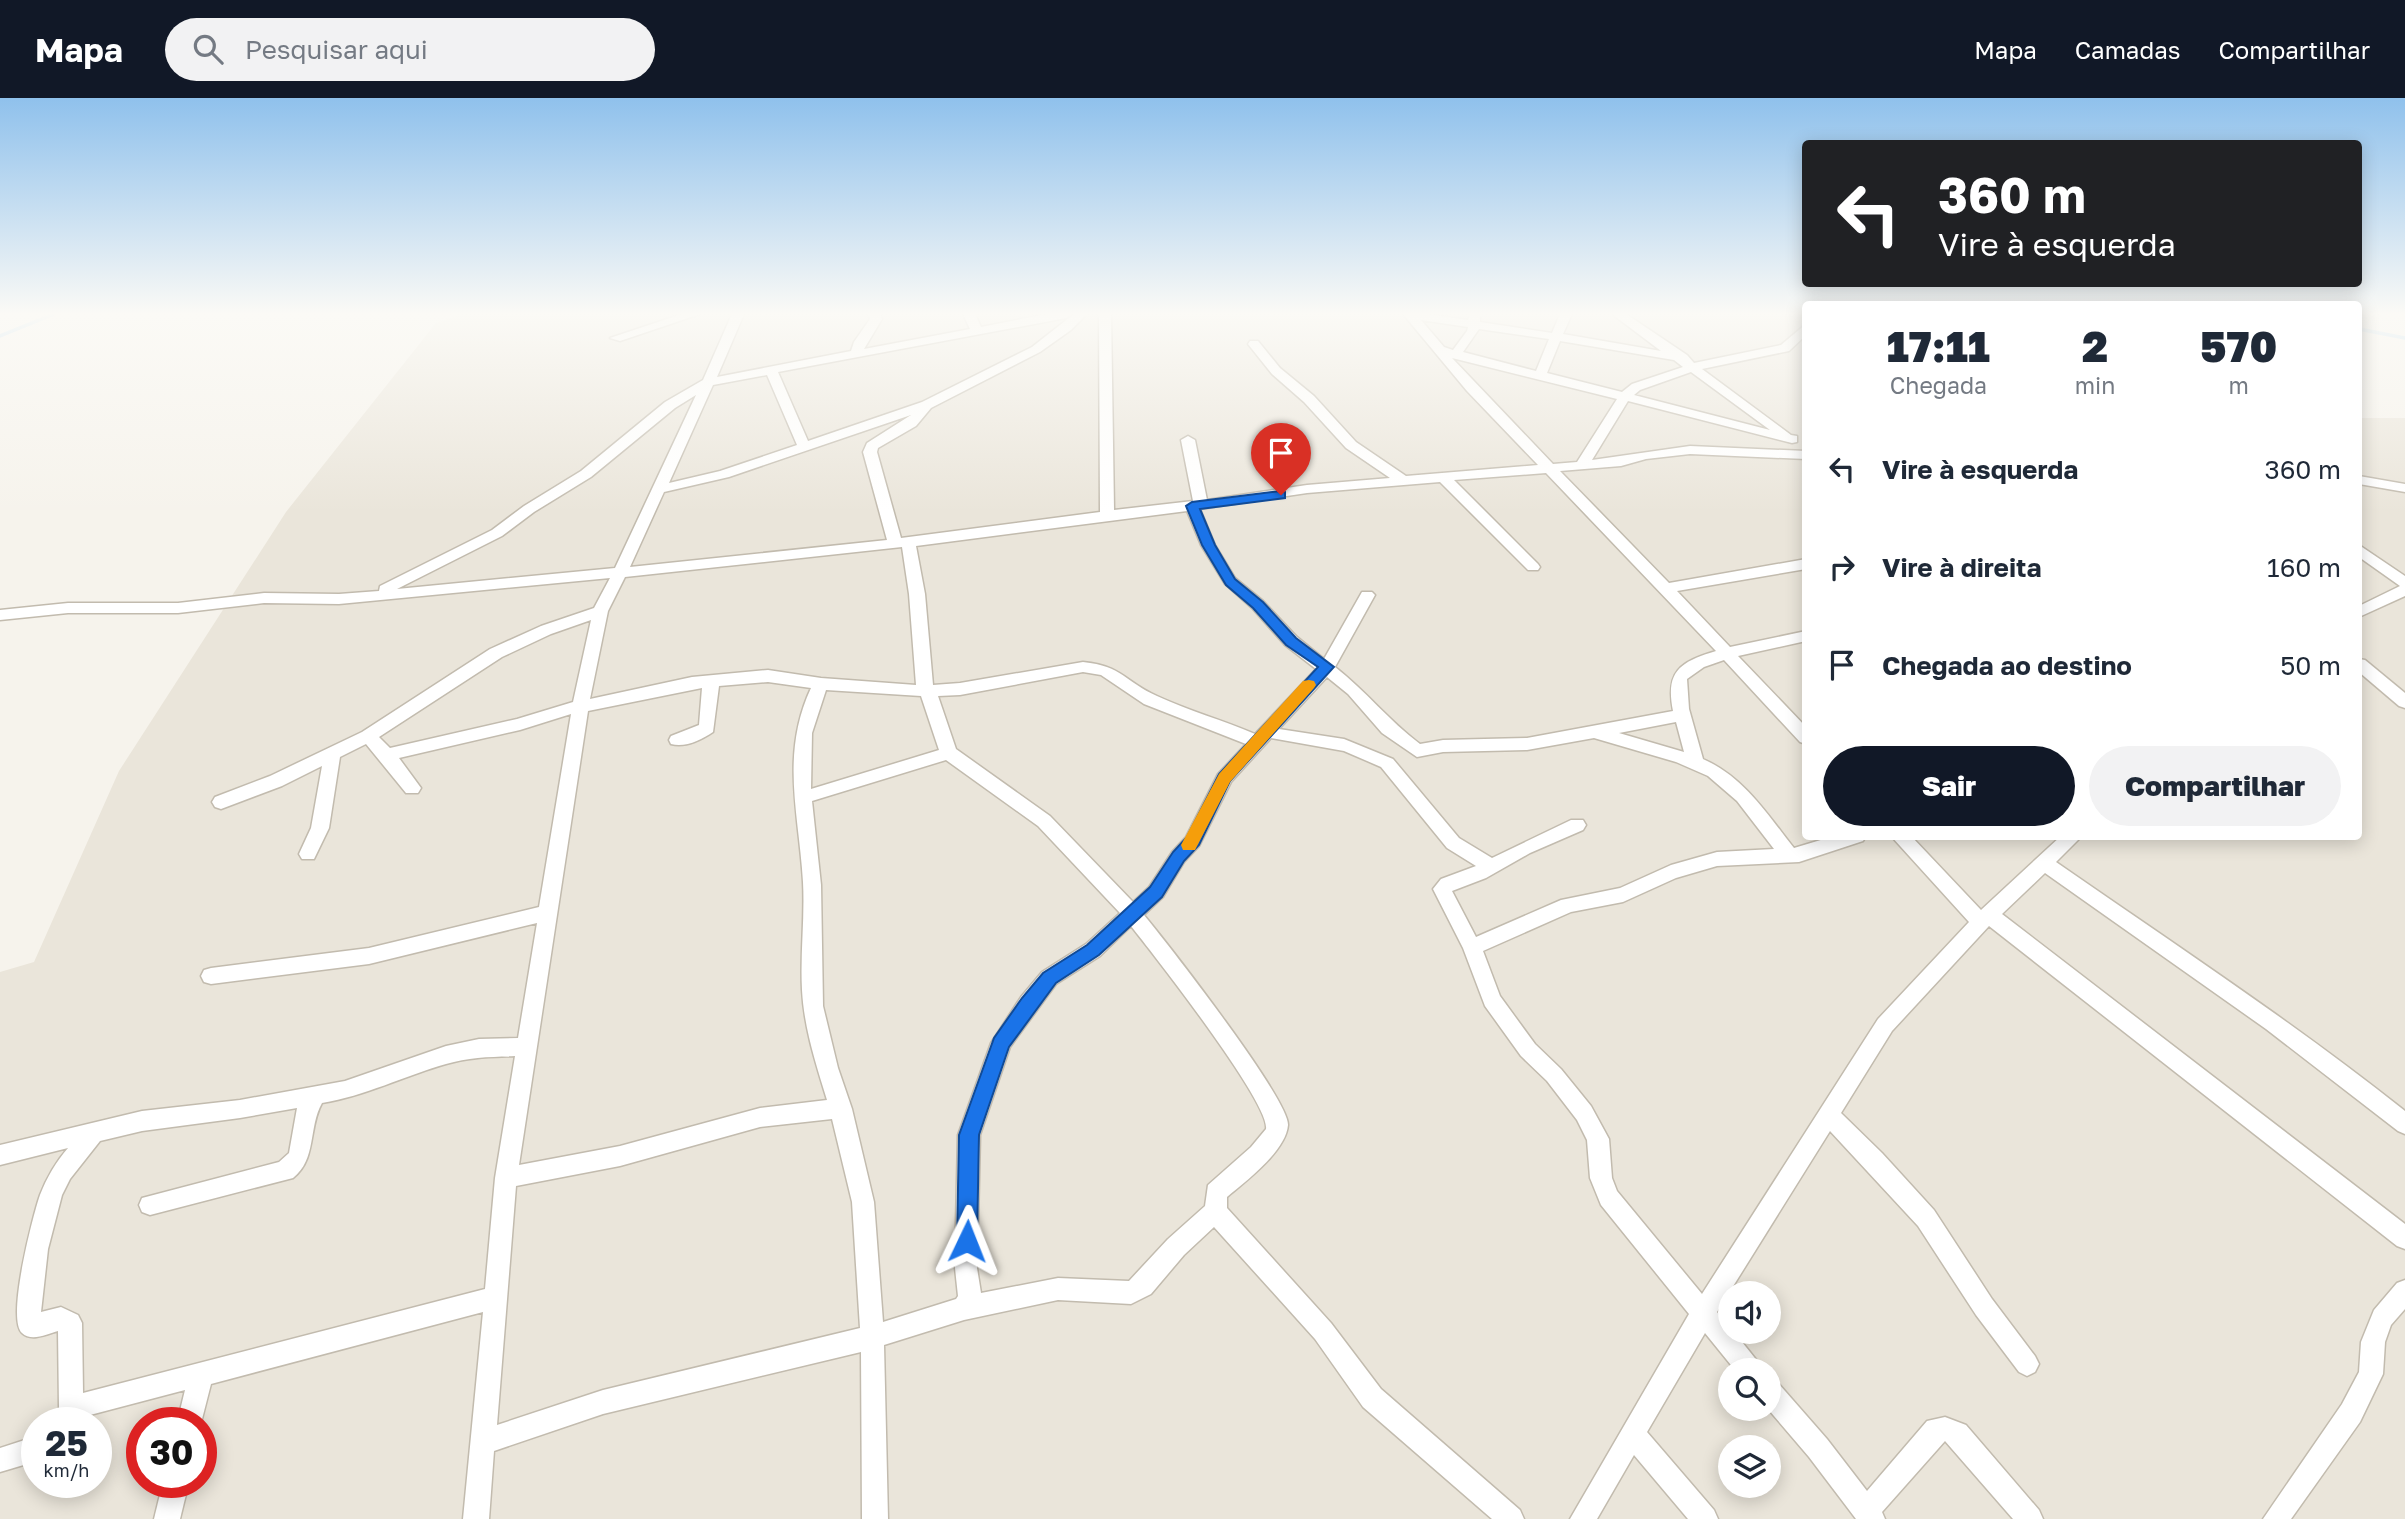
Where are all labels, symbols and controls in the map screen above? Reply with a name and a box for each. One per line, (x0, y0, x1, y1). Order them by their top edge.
search box (165, 18, 655, 81)
text: Mapa (35, 30, 123, 69)
icon: search (189, 30, 227, 68)
text: Pesquisar aqui (245, 34, 428, 65)
text: Mapa (1974, 35, 2037, 64)
text: Camadas (2075, 35, 2180, 64)
text: Compartilhar (2218, 35, 2370, 64)
text: 360 m (1938, 165, 2086, 224)
icon: left (1823, 168, 1914, 259)
text: Vire à esquerda (1938, 225, 2176, 263)
text: 17:11 (1887, 321, 1990, 371)
text: 2 (2082, 321, 2108, 371)
text: 570 (2200, 321, 2277, 371)
text: Chegada (1890, 371, 1987, 399)
text: min (2075, 371, 2115, 399)
text: m (2229, 371, 2249, 399)
pin (1251, 423, 1311, 495)
icon: arrive (1262, 434, 1300, 472)
icon: left (1823, 450, 1861, 488)
text: Vire à esquerda (1882, 454, 2078, 485)
text: 360 m (2264, 454, 2341, 485)
icon: right (1823, 548, 1861, 586)
text: Vire à direita (1882, 552, 2042, 583)
text: 160 m (2267, 552, 2341, 583)
icon: arrive (1823, 646, 1861, 684)
text: Chegada ao destino (1882, 650, 2132, 681)
text: 50 m (2280, 650, 2341, 681)
button: Sair (1823, 746, 2075, 826)
button: Compartilhar (2089, 746, 2341, 826)
position arrow (930, 1204, 1004, 1278)
map controls (1718, 1281, 1781, 1498)
button: sound (1718, 1281, 1781, 1344)
button: search (1718, 1358, 1781, 1421)
speed limit sign: 30 (126, 1407, 217, 1498)
text: 25 (45, 1422, 88, 1464)
button: layers (1718, 1435, 1781, 1498)
text: km/h (44, 1459, 89, 1481)

